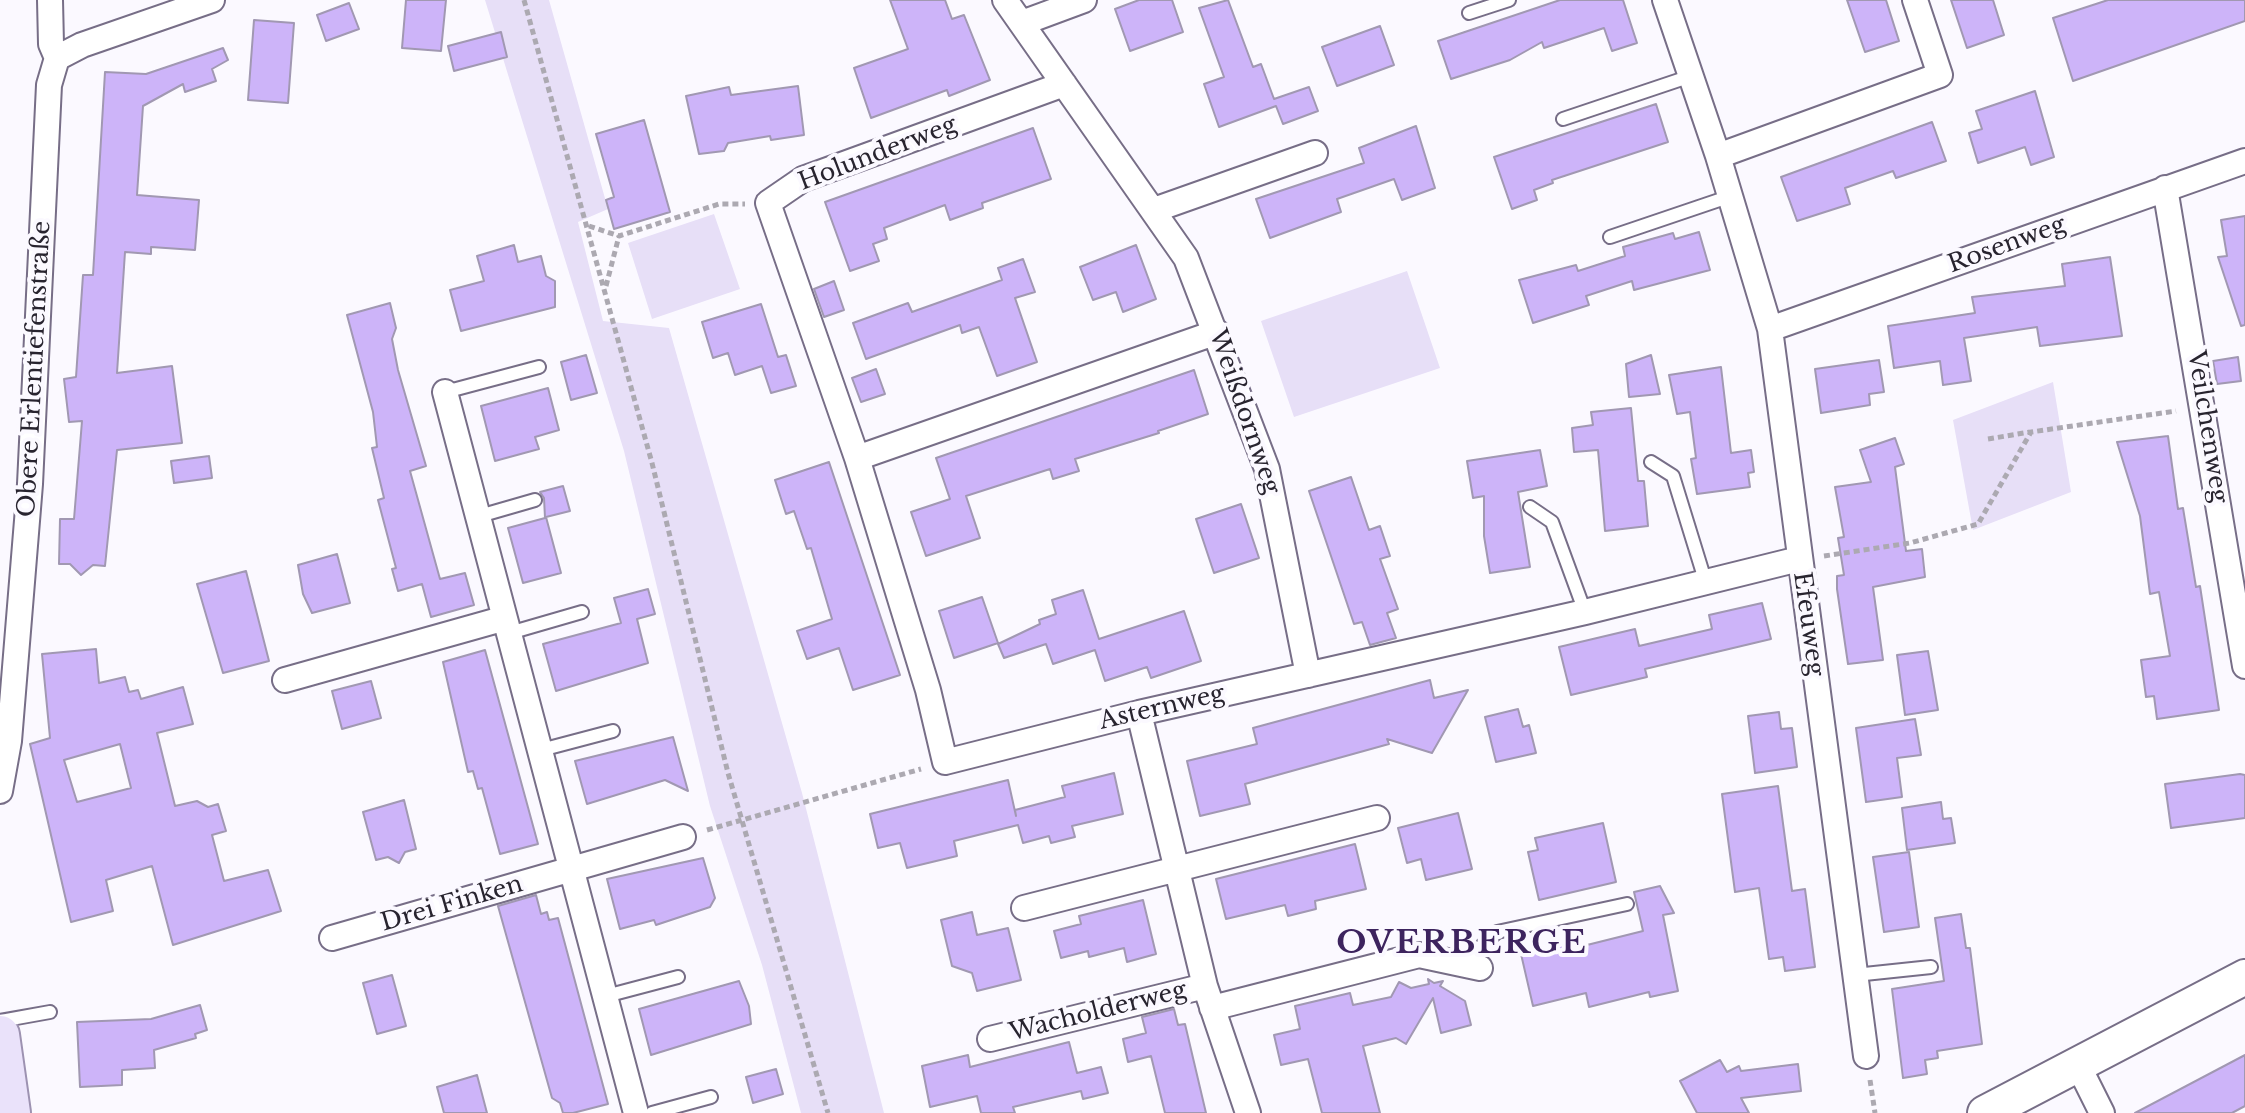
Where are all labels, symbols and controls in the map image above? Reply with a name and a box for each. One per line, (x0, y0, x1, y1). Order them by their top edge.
street label: Holunderweg (795, 111, 961, 197)
street label: Rosenweg (1944, 210, 2070, 280)
street label: Obere Erlentiefenstraße (13, 220, 57, 518)
street label: Weißdornweg (1202, 326, 1286, 498)
street label: Veilchenweg (2181, 349, 2233, 505)
street label: Efeuweg (1786, 570, 1830, 678)
street label: Asternweg (1096, 680, 1228, 736)
street label: Drei Finken (378, 870, 526, 938)
district label: OVERBERGE (1336, 925, 1588, 963)
street label: Wacholderweg (1006, 976, 1190, 1048)

